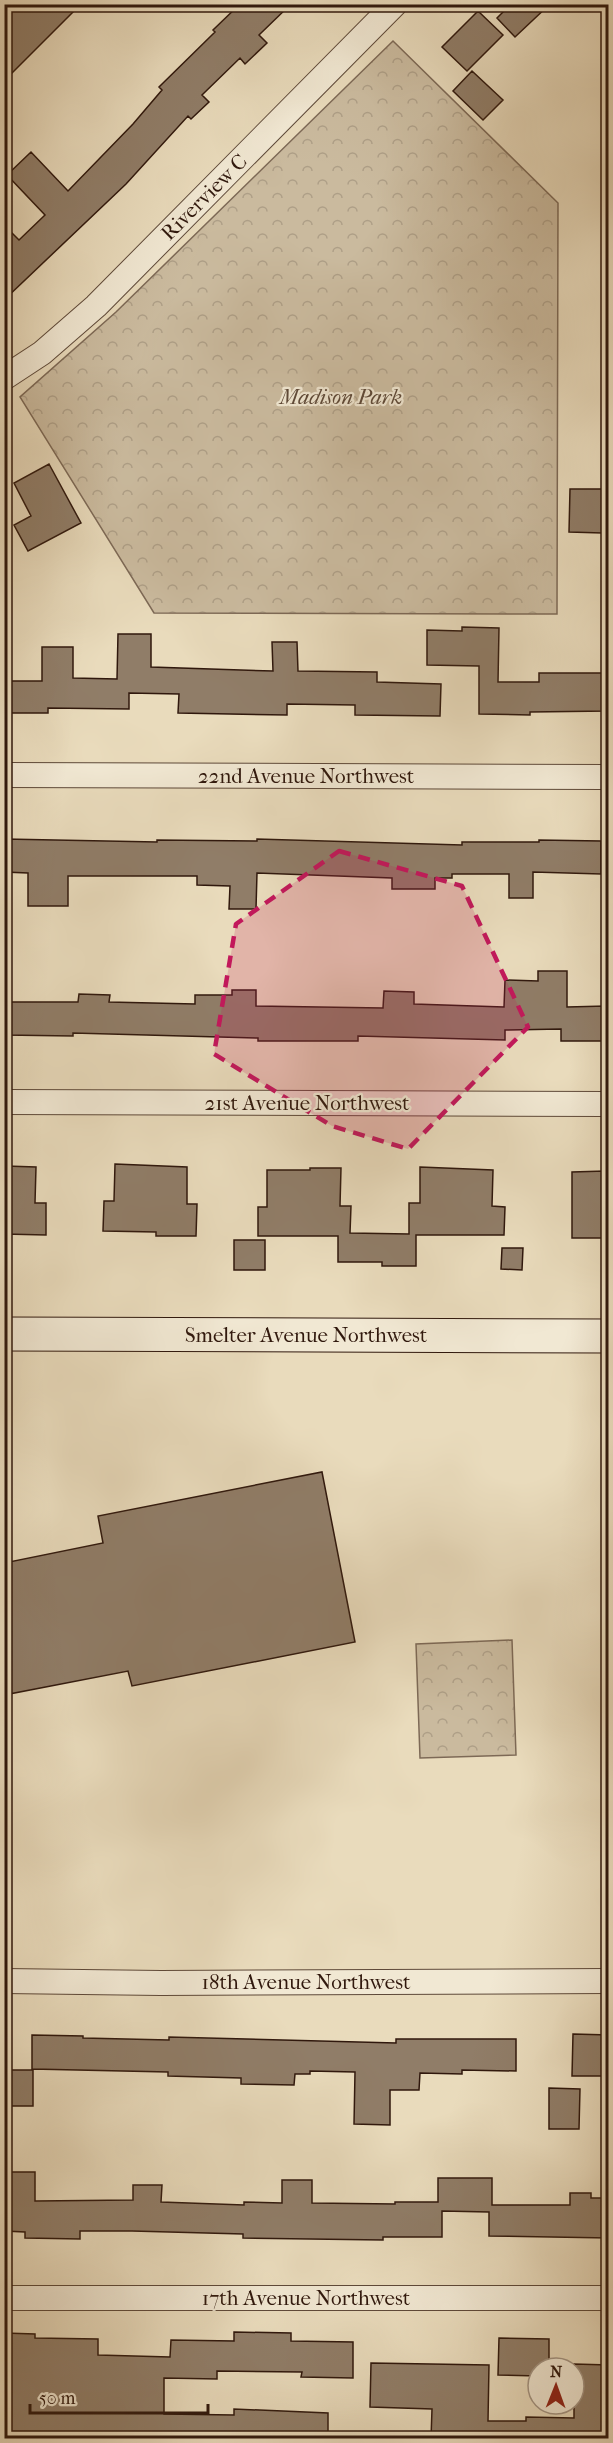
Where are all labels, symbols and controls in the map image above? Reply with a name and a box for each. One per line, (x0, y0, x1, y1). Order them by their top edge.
street label: Riverview C (156, 149, 252, 245)
park label: Madison Park (278, 385, 402, 409)
street label: 22nd Avenue Northwest (198, 764, 415, 788)
street label: 21st Avenue Northwest (204, 1091, 410, 1115)
street label: Smelter Avenue Northwest (185, 1323, 428, 1347)
street label: 18th Avenue Northwest (202, 1970, 411, 1994)
street label: 17th Avenue Northwest (202, 2286, 411, 2310)
north arrow (526, 2356, 586, 2416)
text: N (550, 2362, 563, 2381)
scale bar (30, 2377, 208, 2415)
text: 50 m (39, 2388, 76, 2409)

